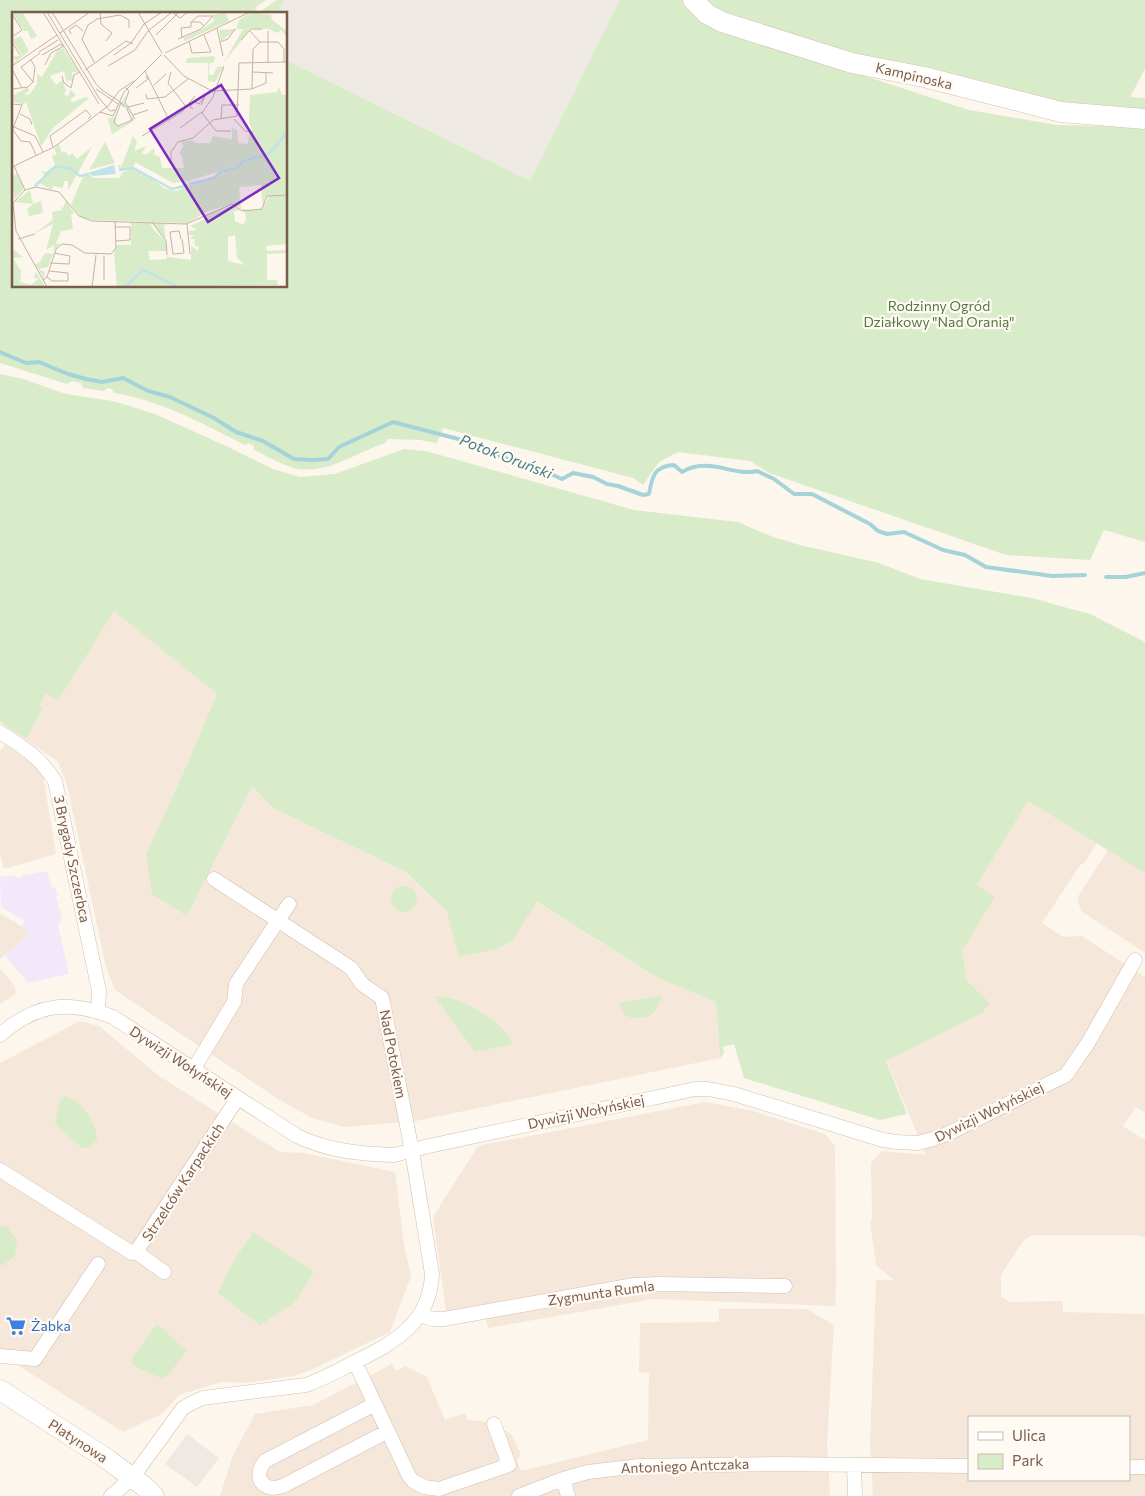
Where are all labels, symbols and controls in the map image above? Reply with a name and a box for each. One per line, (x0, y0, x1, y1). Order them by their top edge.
inset map (12, 12, 288, 288)
street label: Kampinoska (874, 58, 954, 93)
park label: Rodzinny Ogród Działkowy "Nad Oranią" (863, 297, 1015, 330)
water label: Potok Oruński (457, 430, 556, 482)
street label: 3 Brygady Szczerbca (51, 794, 94, 924)
street label: Nad Potokiem (377, 1008, 410, 1100)
street label: Dywizji Wołyńskiej (127, 1022, 236, 1101)
street label: Dywizji Wołyńskiej (932, 1078, 1046, 1145)
street label: Dywizji Wołyńskiej (526, 1091, 646, 1132)
street label: Strzelców Karpackich (138, 1120, 227, 1244)
street label: Zygmunta Rumla (547, 1277, 655, 1308)
supermarket icon: Żabka (5, 1315, 27, 1337)
place label: Żabka (31, 1317, 71, 1334)
street label: Platynowa (45, 1415, 111, 1466)
legend (968, 1416, 1130, 1481)
text: Ulica (1012, 1426, 1046, 1444)
text: Park (1012, 1451, 1043, 1469)
street label: Antoniego Antczaka (620, 1455, 750, 1476)

